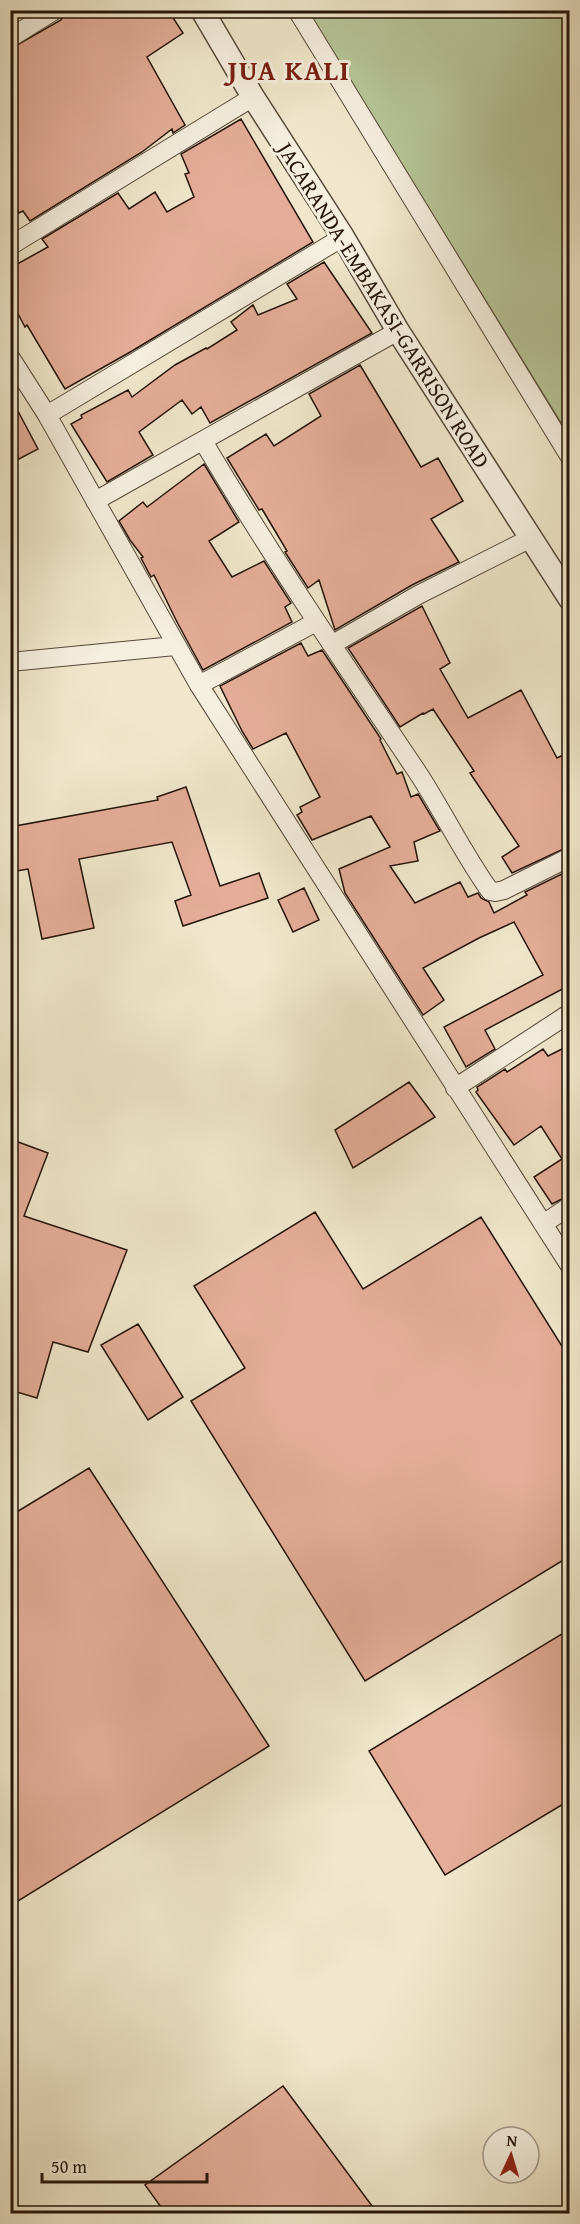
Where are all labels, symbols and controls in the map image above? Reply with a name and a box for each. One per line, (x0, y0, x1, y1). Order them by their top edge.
district label: JUA KALI (224, 49, 350, 90)
street label: JACARANDA-EMBAKASI-GARRISON ROAD (268, 133, 498, 474)
north arrow (481, 2125, 541, 2185)
text: N (506, 2128, 519, 2152)
scale bar (42, 2146, 207, 2184)
text: 50 m (51, 2153, 87, 2180)

